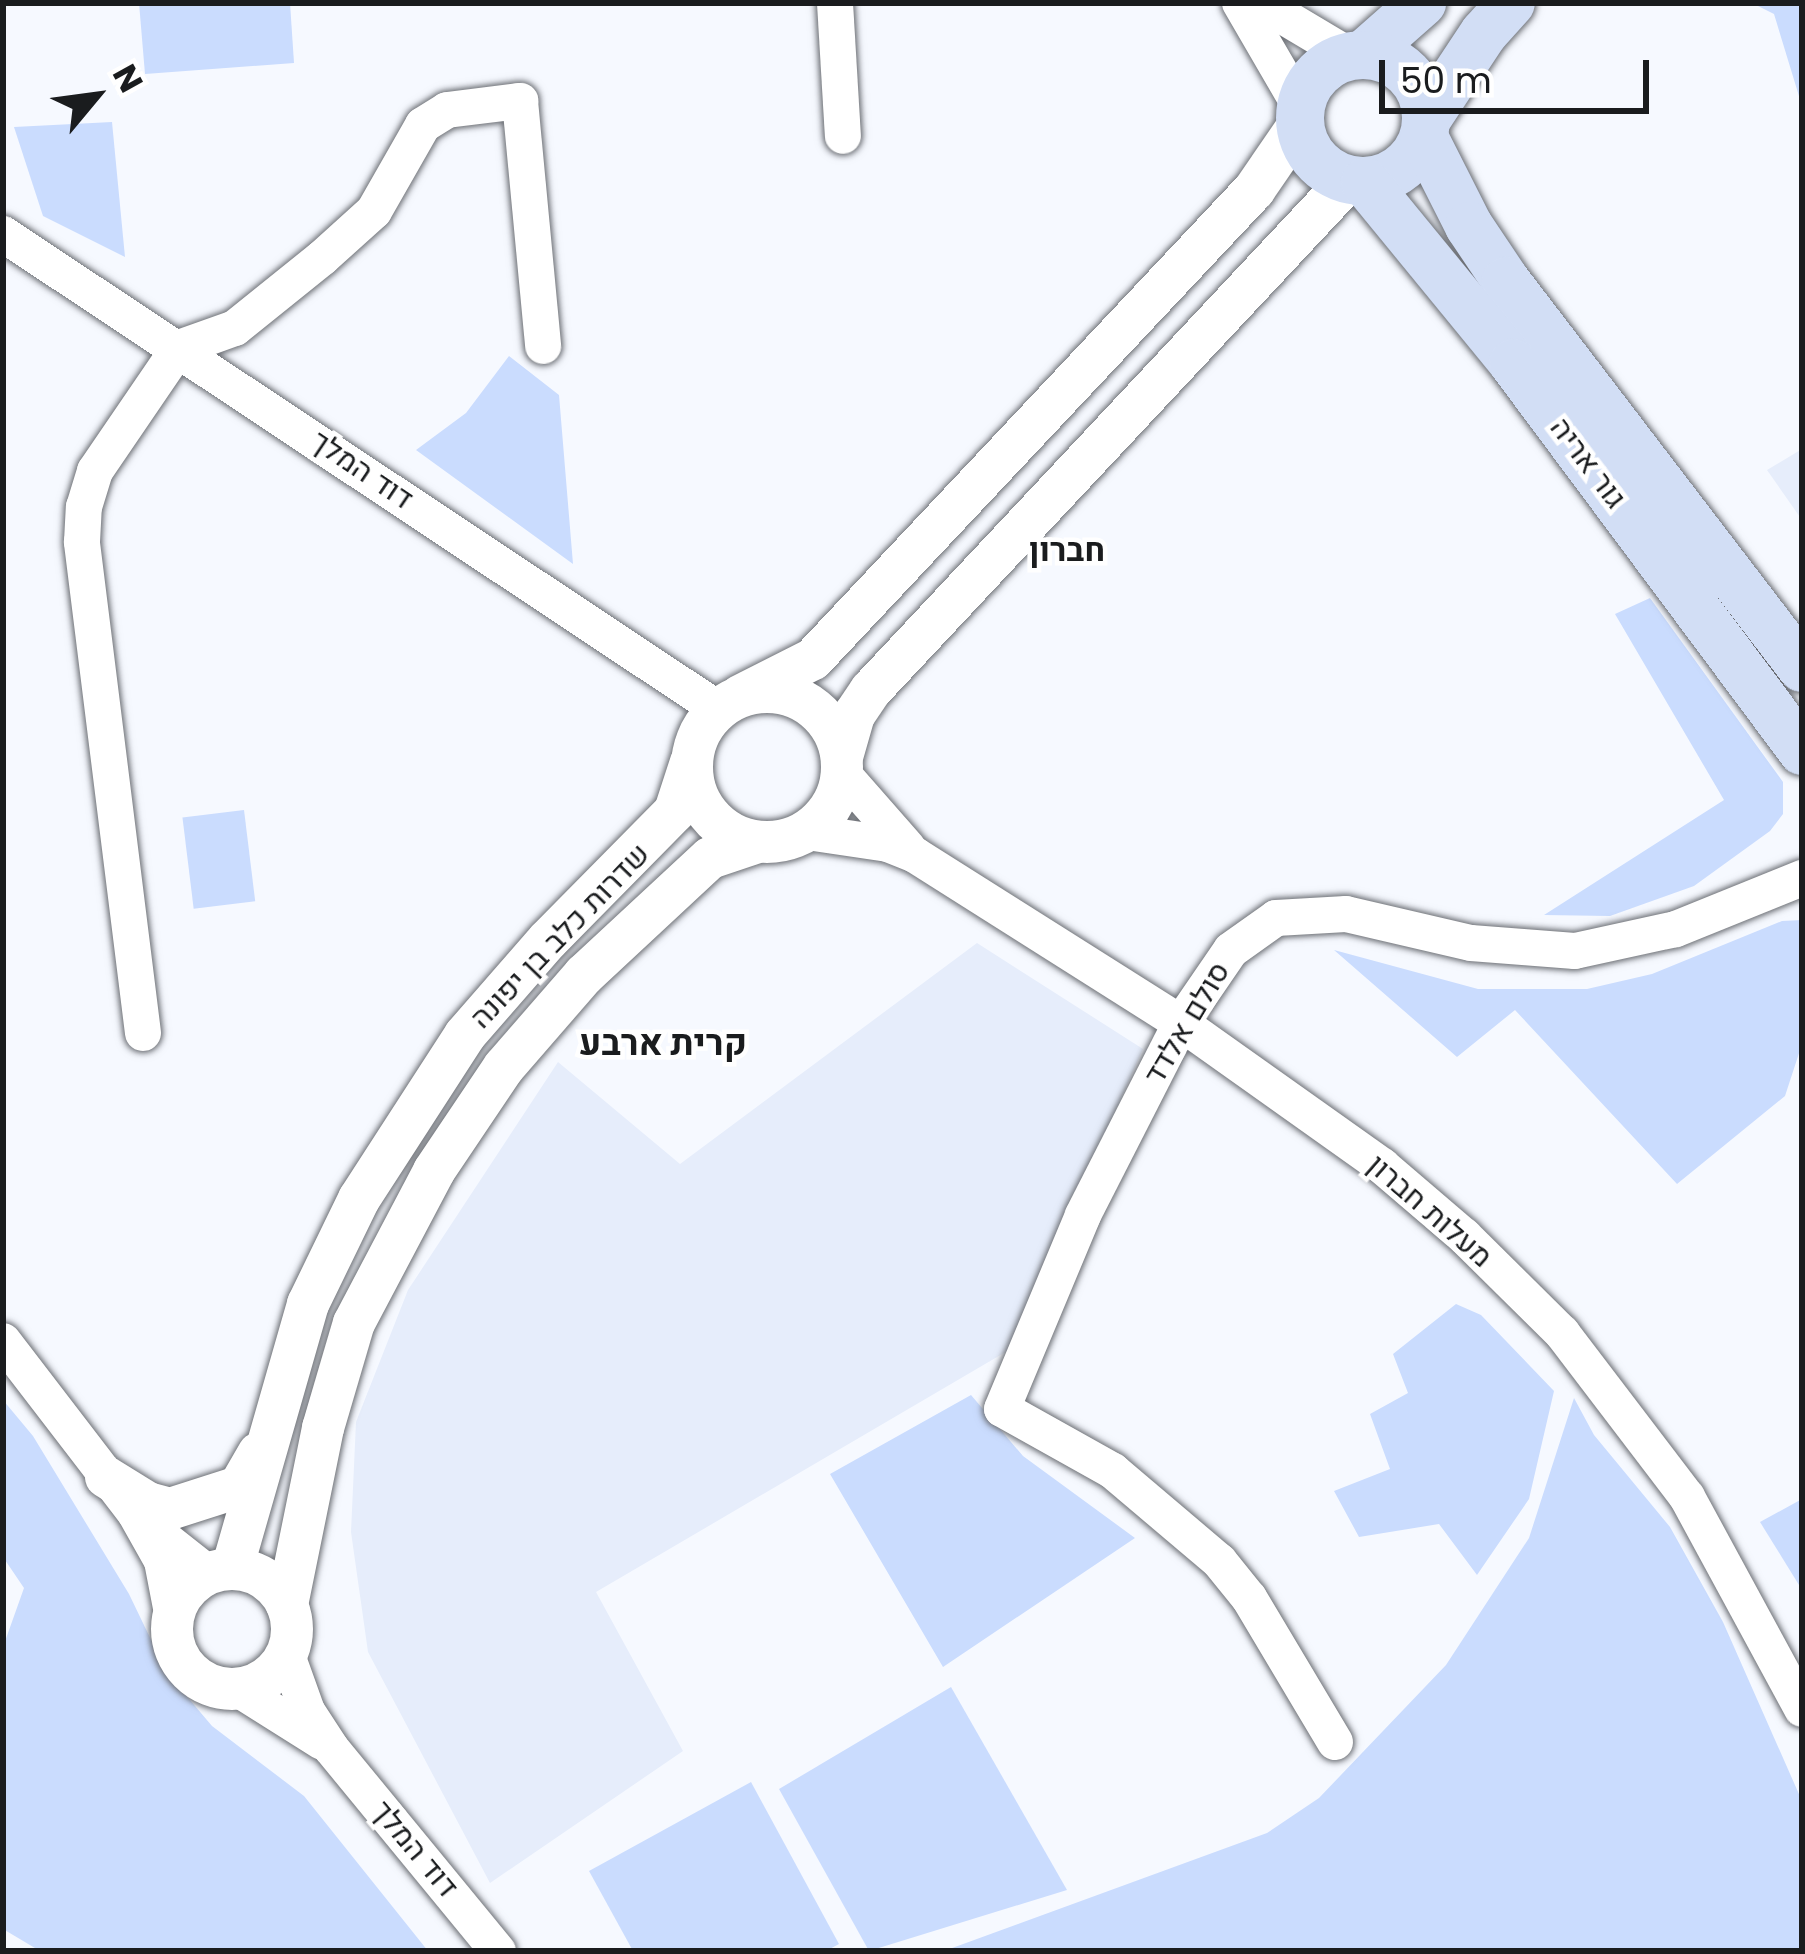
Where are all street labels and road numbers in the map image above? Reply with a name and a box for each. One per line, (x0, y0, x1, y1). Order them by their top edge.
street label: גור אריה (1542, 411, 1634, 515)
street label: דוד המלך (304, 423, 420, 517)
street label: שדרות כלב בן יפונה (463, 836, 657, 1036)
street label: סולם אלדד (1136, 955, 1238, 1091)
street label: מעלות חברון (1360, 1147, 1500, 1275)
street label: דוד המלך (364, 1793, 466, 1905)

